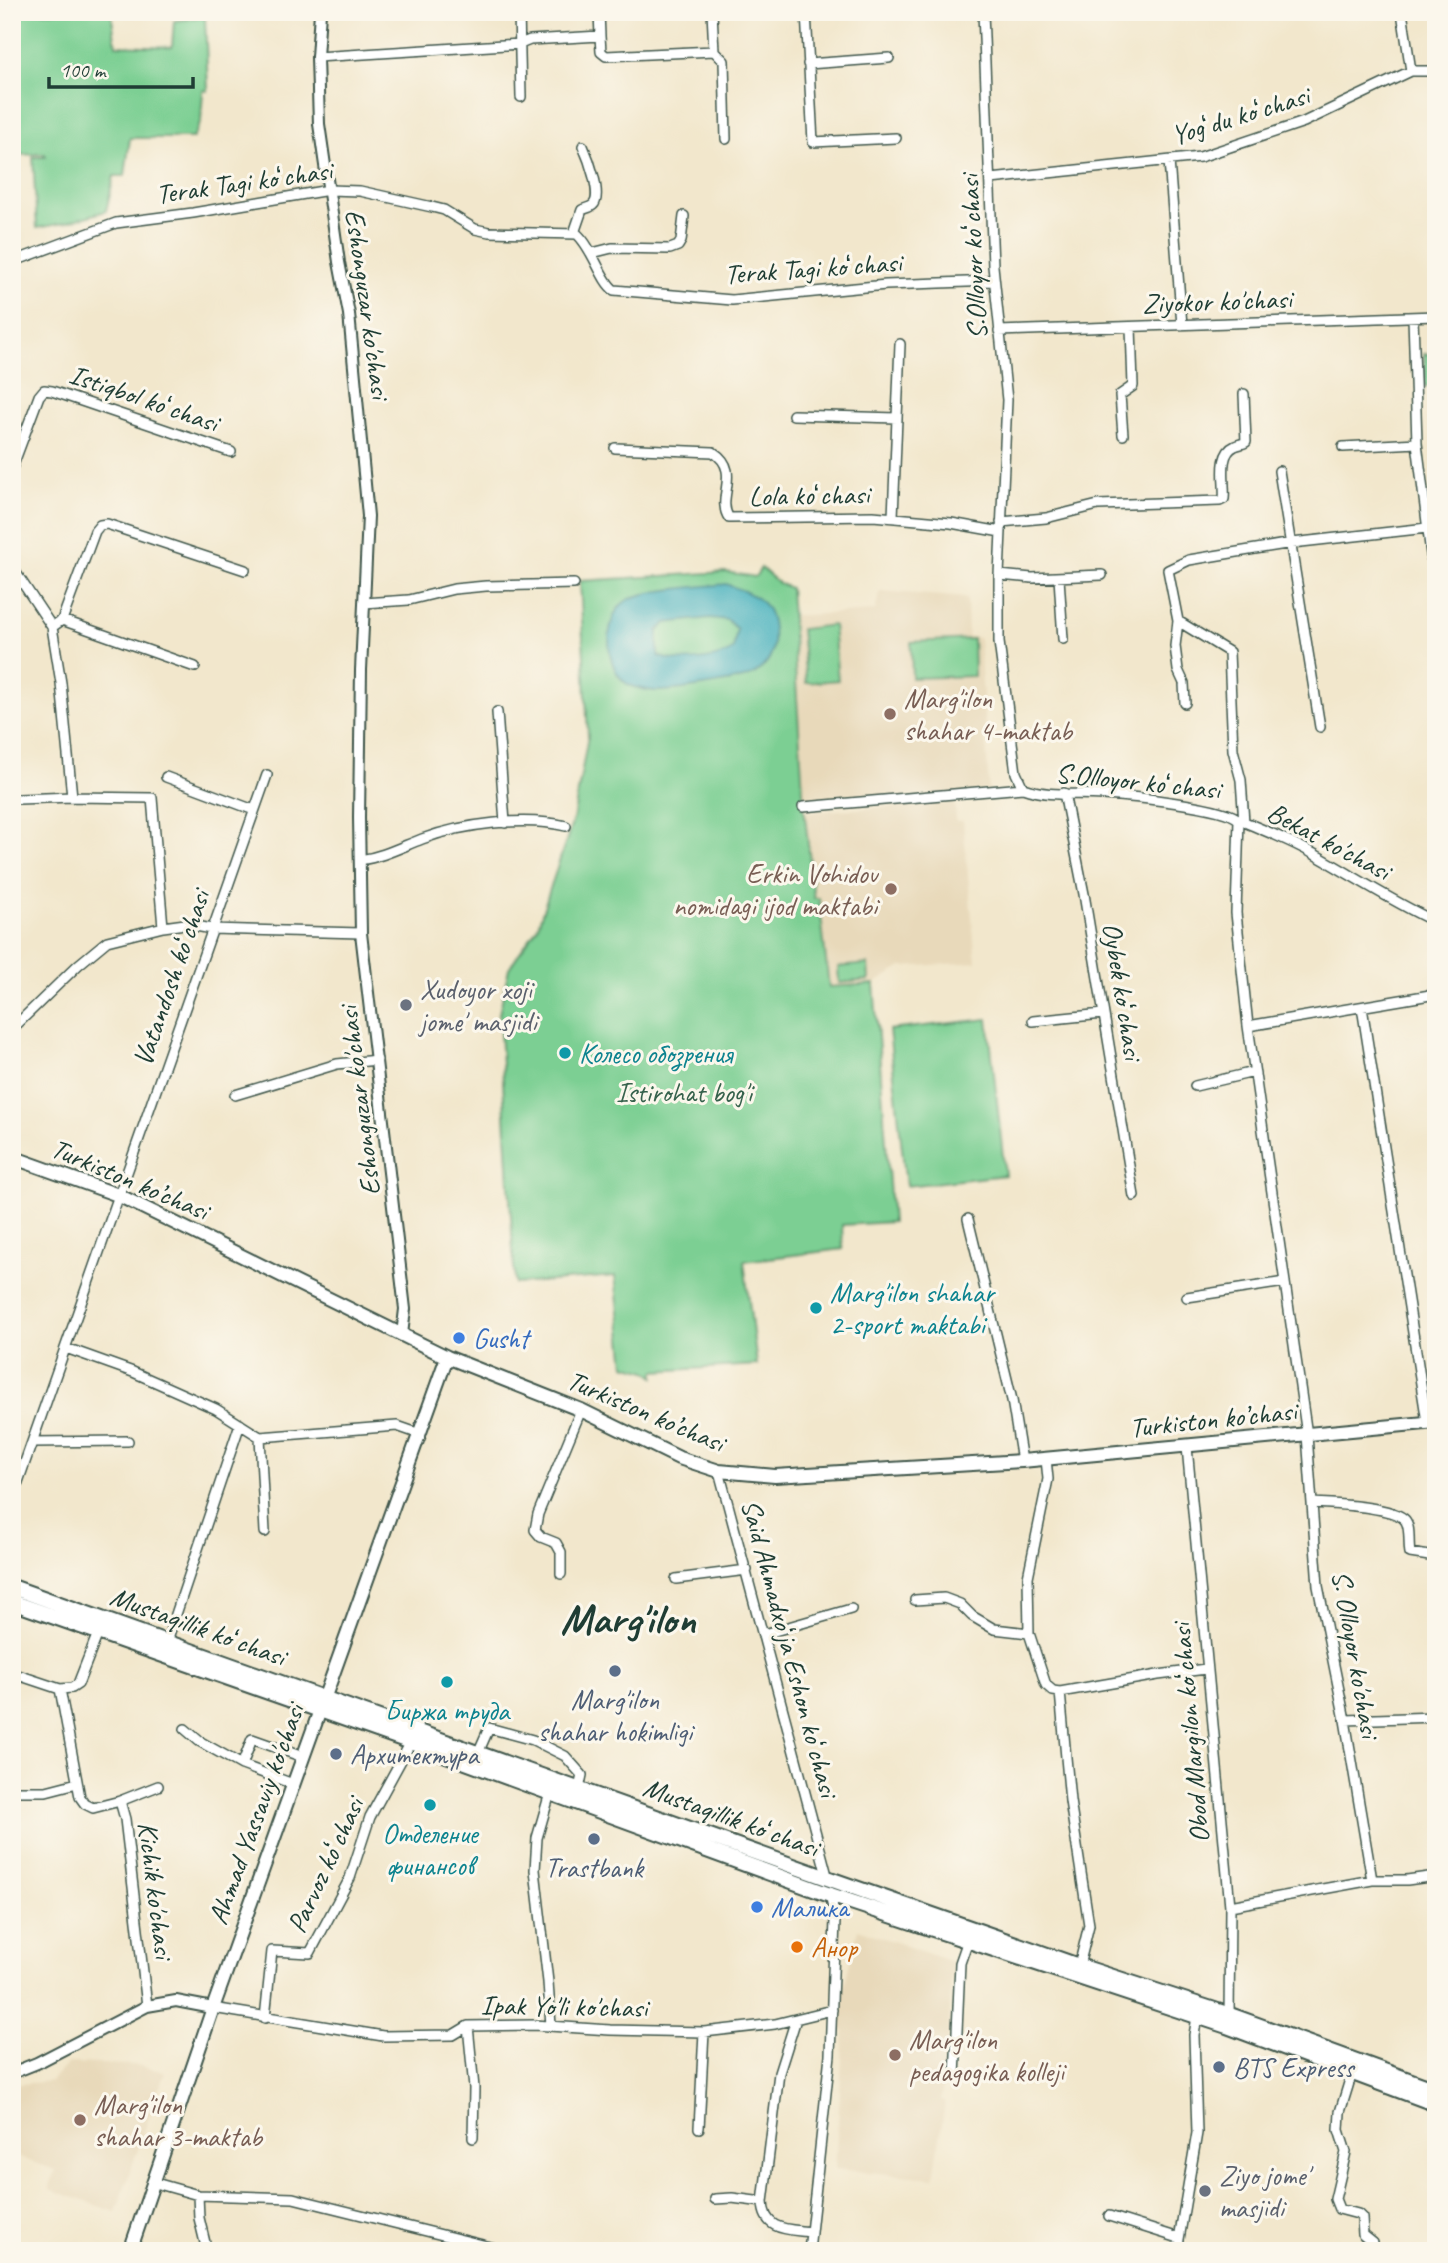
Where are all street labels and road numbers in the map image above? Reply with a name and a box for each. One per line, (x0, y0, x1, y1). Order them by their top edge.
street label: Yogʻdu koʻchasi (1167, 76, 1317, 153)
street label: Terak Tagi koʻchasi (154, 152, 338, 212)
street label: S.Olloyor koʻchasi (951, 170, 995, 340)
street label: Eshonguzar ko'chasi (337, 207, 399, 404)
street label: Terak Tagi koʻchasi (723, 244, 906, 292)
street label: Ziyokor ko'chasi (1142, 281, 1296, 321)
street label: Istiqbol koʻchasi (65, 356, 227, 441)
street label: Lola koʻchasi (748, 476, 873, 514)
street label: S.Olloyor koʻchasi (1054, 755, 1226, 807)
street label: Bekat ko'chasi (1262, 794, 1400, 890)
street label: Vatandosh koʻchasi (125, 882, 219, 1070)
street label: Oybek koʻchasi (1095, 920, 1152, 1066)
street label: Eshonguzar ko'chasi (330, 1001, 388, 1198)
street label: Turkiston ko’chasi (46, 1130, 217, 1229)
street label: Turkiston ko’chasi (562, 1362, 733, 1461)
street label: Turkiston ko’chasi (1128, 1392, 1302, 1445)
street label: Said Ahmadxoʻja Eshon koʻchasi (733, 1496, 848, 1804)
street label: S. Olloyor ko'chasi (1324, 1568, 1389, 1744)
street label: Mustaqillik koʻchasi (106, 1578, 294, 1675)
street label: Obod Margilon koʻchasi (1163, 1618, 1217, 1844)
street label: Ahmad Yassaviy ko'chasi (200, 1695, 313, 1929)
street label: Mustaqillik koʻchasi (639, 1769, 827, 1866)
street label: Parvoz koʻchasi (279, 1789, 373, 1938)
street label: Kichik ko'chasi (130, 1820, 182, 1964)
street label: Ipak Yo'li ko'chasi (480, 1987, 651, 2025)

